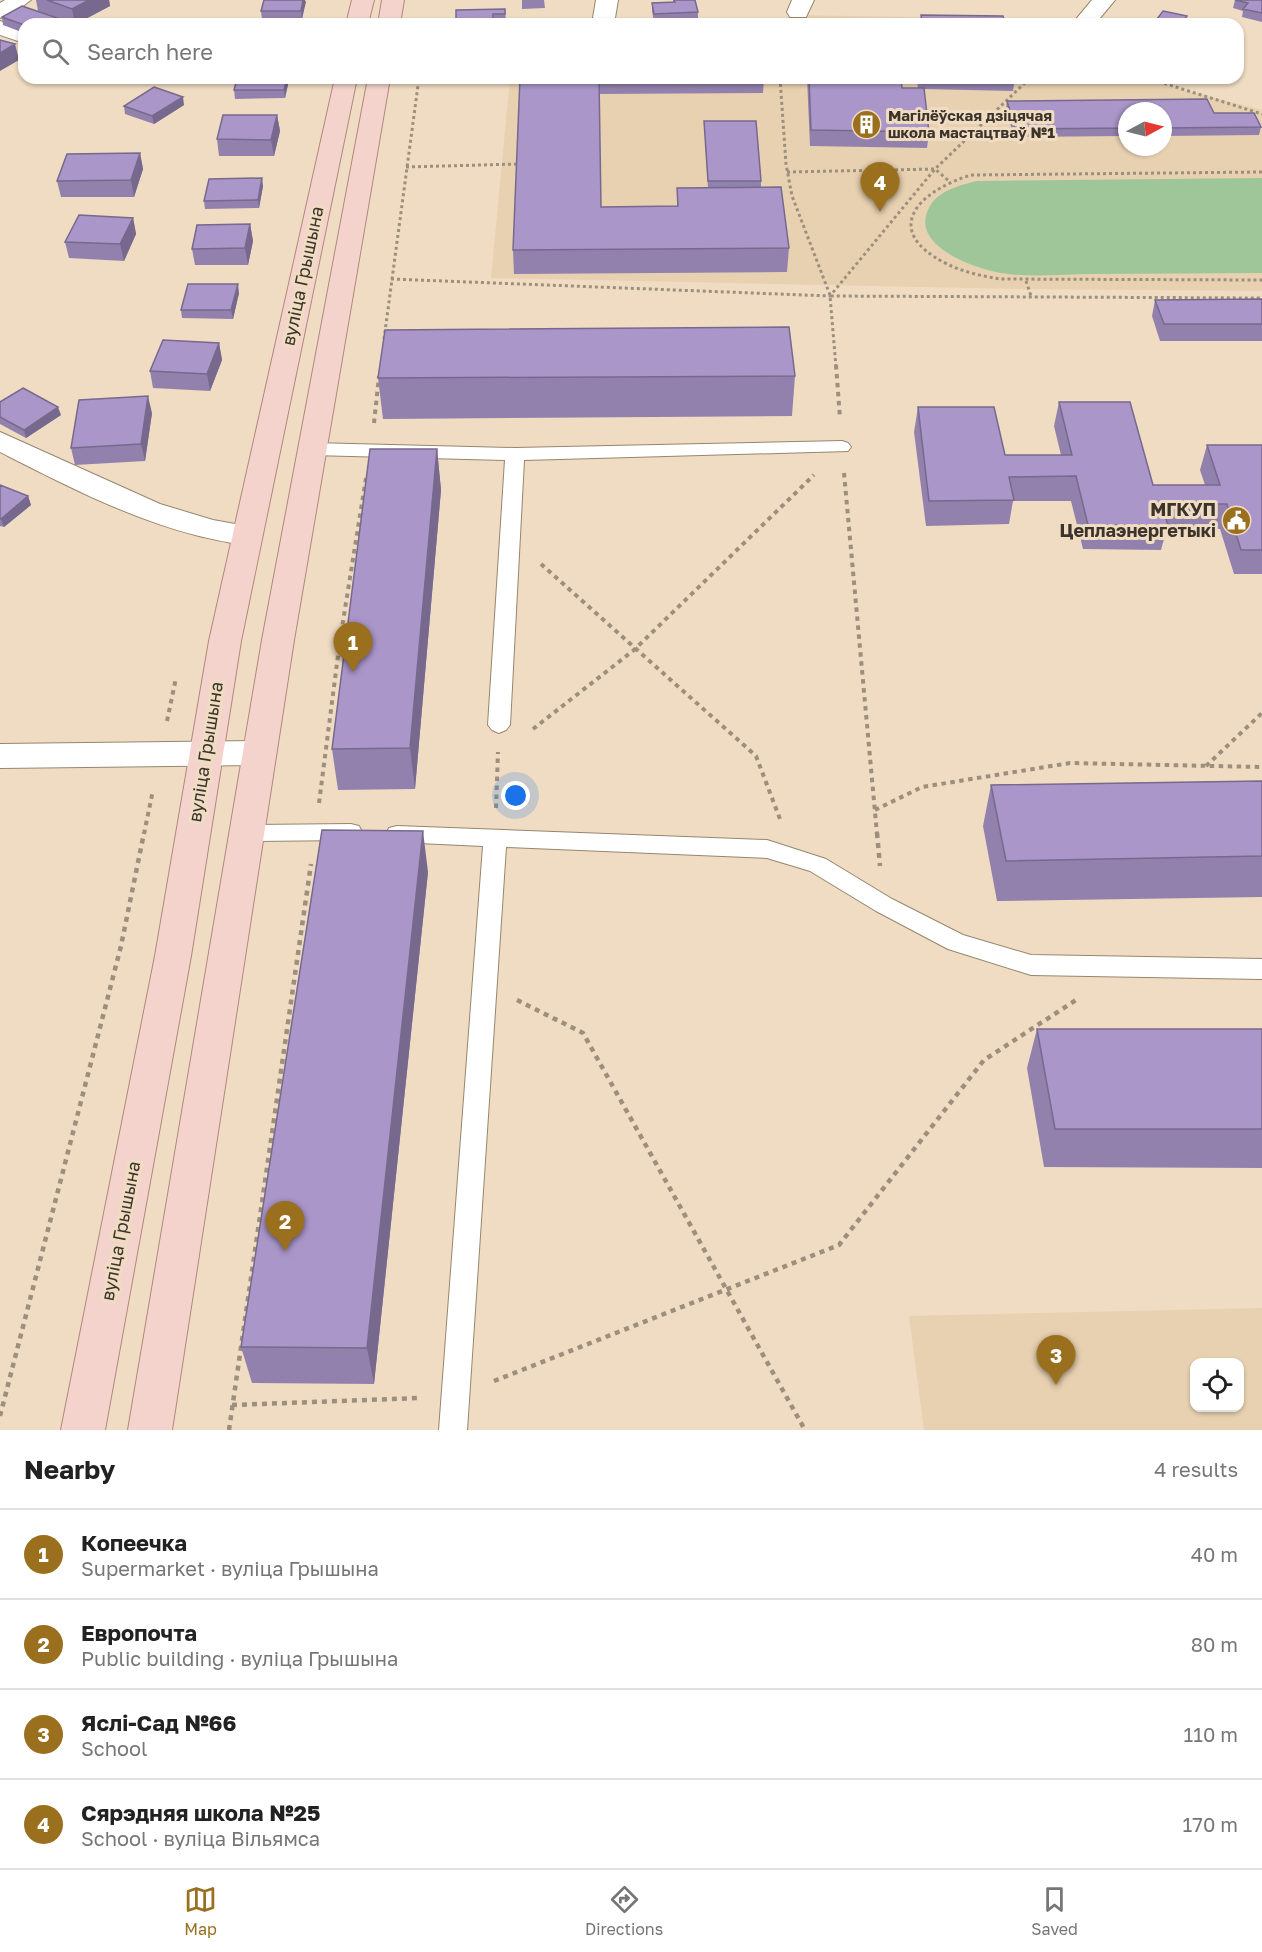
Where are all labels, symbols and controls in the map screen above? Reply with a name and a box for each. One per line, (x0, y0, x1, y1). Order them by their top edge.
search box (18, 18, 1244, 84)
icon: search (39, 35, 72, 68)
text: Search here (87, 38, 213, 65)
north arrow (1118, 102, 1172, 156)
place label: Магілёўская дзіцячая школа мастацтваў №1 (888, 106, 1055, 141)
building icon: Магілёўская дзіцячая школа мастацтваў №1 (851, 109, 883, 141)
pin: 4 (860, 162, 900, 212)
street label: вуліца Грышына (276, 204, 328, 348)
place label: МГКУП Цеплаэнергетыкі (1059, 498, 1216, 541)
public building icon: МГКУП Цеплаэнергетыкі (1221, 504, 1253, 536)
pin: 1 (334, 622, 372, 672)
street label: вуліца Грышына (183, 680, 227, 824)
your location (501, 781, 530, 810)
street label: вуліца Грышына (96, 1159, 144, 1303)
pin: 2 (266, 1202, 304, 1251)
pin: 3 (1036, 1336, 1076, 1385)
map controls (1190, 1358, 1244, 1412)
button: locate (1190, 1358, 1244, 1412)
text: Nearby (24, 1454, 115, 1485)
text: 4 results (1154, 1457, 1238, 1481)
text: Копеечка (81, 1529, 187, 1556)
text: 1 (38, 1542, 49, 1566)
text: 40 m (1191, 1542, 1238, 1566)
text: Supermarket · вуліца Грышына (81, 1556, 379, 1580)
text: Европочта (81, 1619, 197, 1646)
text: 2 (37, 1632, 50, 1656)
text: 80 m (1191, 1632, 1238, 1656)
text: Public building · вуліца Грышына (81, 1646, 398, 1670)
text: Яслі-Сад №66 (81, 1709, 237, 1736)
text: 3 (37, 1722, 50, 1746)
text: 110 m (1184, 1722, 1238, 1746)
text: School (81, 1736, 147, 1760)
text: Сярэдняя школа №25 (81, 1799, 320, 1826)
text: 4 (37, 1812, 50, 1836)
text: 170 m (1183, 1812, 1238, 1836)
text: School · вуліца Вільямса (81, 1826, 320, 1850)
tab: Map (184, 1883, 217, 1939)
tab: Directions (585, 1883, 663, 1939)
tab: Saved (1031, 1883, 1078, 1939)

